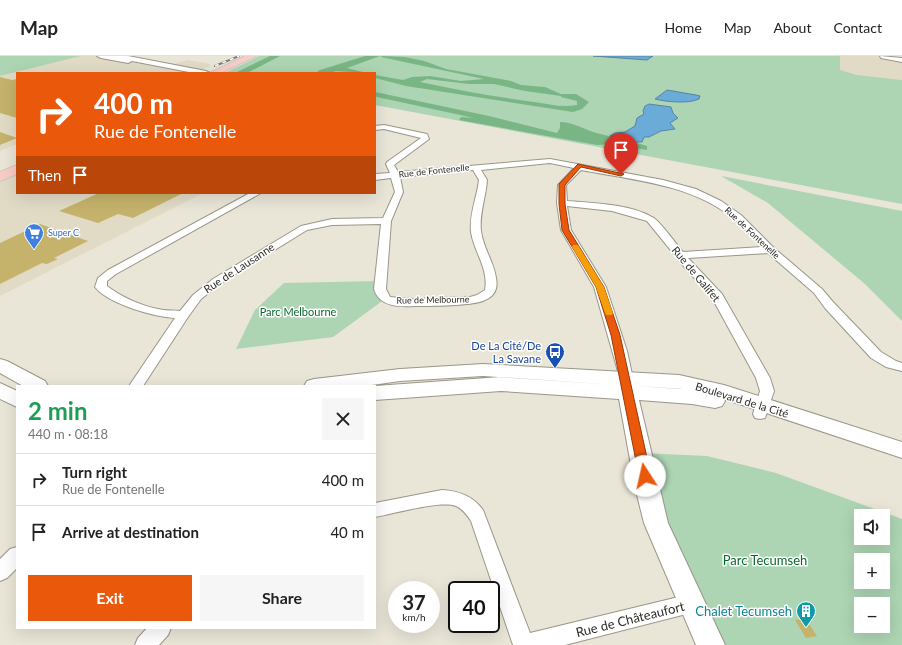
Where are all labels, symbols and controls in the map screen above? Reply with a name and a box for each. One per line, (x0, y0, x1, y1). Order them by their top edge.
text: Map (20, 16, 58, 39)
text: Home (664, 19, 702, 36)
text: Map (724, 19, 751, 36)
text: About (773, 19, 811, 36)
text: Contact (833, 19, 882, 36)
text: 400 m (94, 86, 173, 120)
icon: right (28, 88, 80, 140)
text: Rue de Fontenelle (94, 120, 236, 142)
pin (604, 133, 638, 174)
icon: arrive (610, 139, 632, 161)
street label: Rue de Fontenelle (398, 161, 470, 180)
icon: arrive (69, 164, 91, 186)
text: Then (28, 166, 61, 184)
street label: Rue de Fontenelle (723, 204, 782, 261)
supermarket icon: Super C (23, 222, 45, 250)
place label: Super C (48, 227, 79, 238)
street label: Rue de Lausanne (201, 240, 277, 295)
street label: Rue de Galifet (669, 243, 723, 304)
street label: Rue de Melbourne (396, 293, 470, 306)
park label: Parc Melbourne (260, 305, 337, 318)
place label: De La Cité/De La Savane (471, 339, 541, 365)
bus stop icon: De La Cité/De La Savane (544, 341, 566, 369)
street label: Boulevard de la Cité (694, 379, 791, 420)
text: 2 min (28, 396, 88, 425)
button: close (322, 398, 364, 440)
text: 440 m · 08:18 (28, 426, 108, 442)
position arrow (624, 455, 666, 497)
text: Turn right (62, 463, 127, 481)
icon: right (28, 469, 50, 491)
text: 400 m (322, 471, 364, 489)
text: Rue de Fontenelle (62, 481, 165, 497)
map controls (854, 509, 890, 633)
button: sound (854, 509, 890, 545)
icon: arrive (28, 521, 50, 543)
text: Arrive at destination (62, 523, 199, 541)
text: 40 m (330, 523, 364, 541)
park label: Parc Tecumseh (723, 552, 807, 568)
button: + (854, 553, 890, 589)
button: Exit (28, 575, 192, 621)
button: Share (200, 575, 364, 621)
speed limit sign: 40 (448, 581, 500, 633)
text: 37 (402, 590, 426, 614)
button: − (854, 597, 890, 633)
street label: Rue de Châteaufort (574, 598, 686, 640)
building icon: Chalet Tecumseh (795, 600, 817, 628)
place label: Chalet Tecumseh (695, 603, 792, 619)
text: km/h (402, 611, 426, 623)

